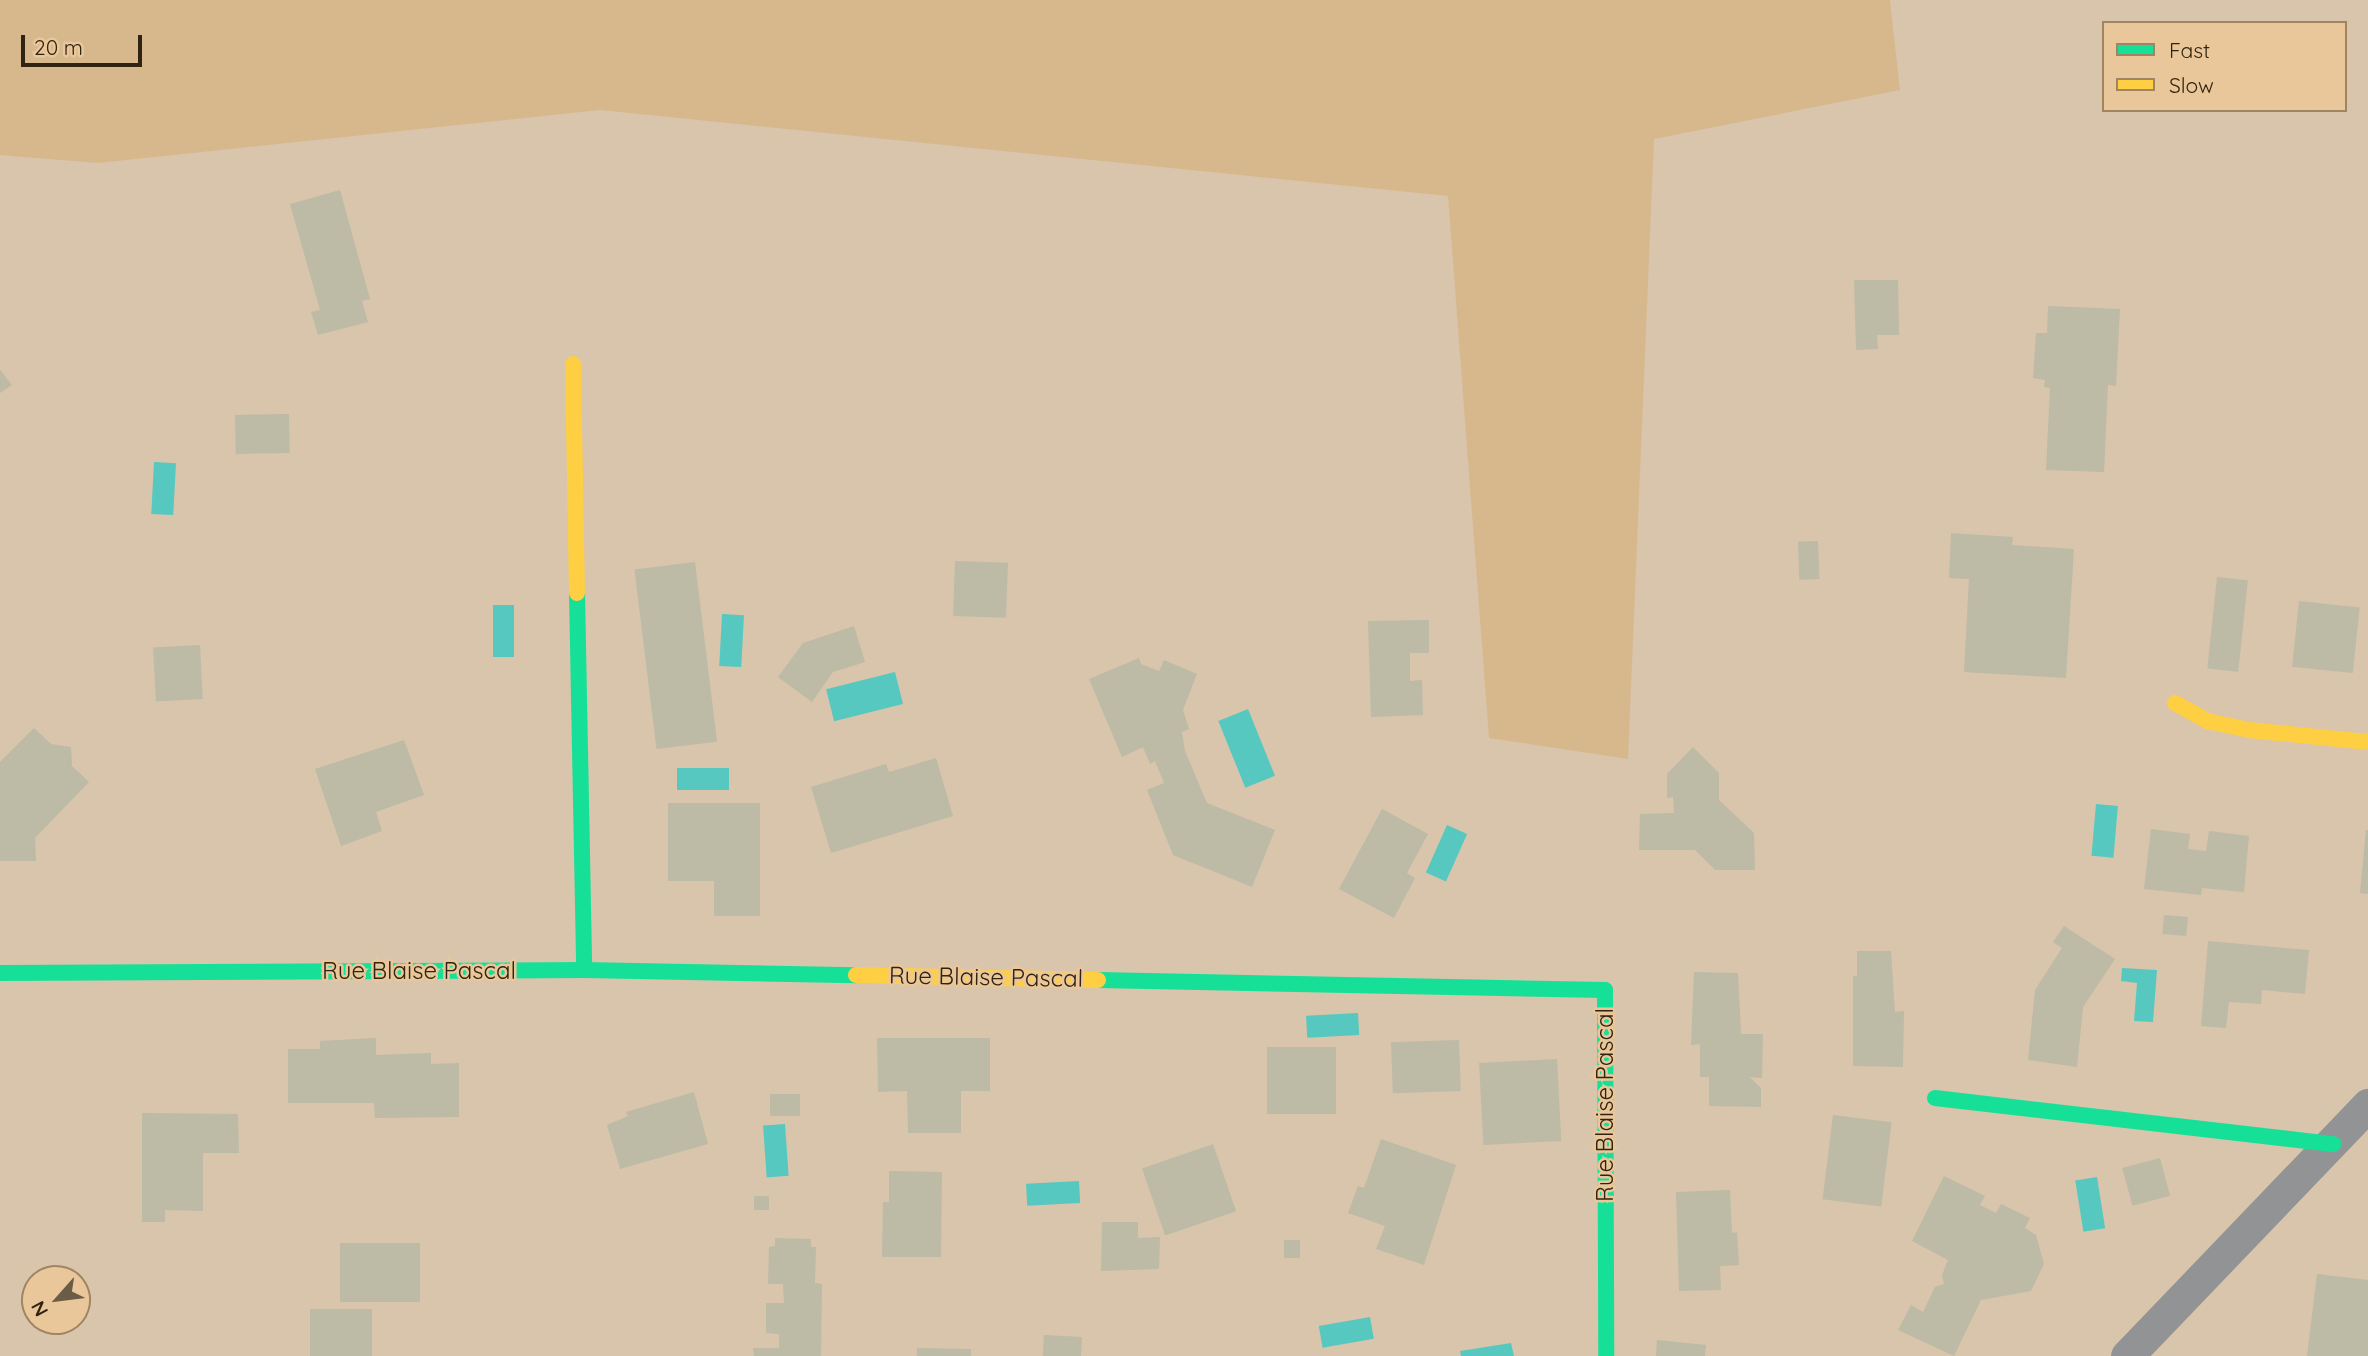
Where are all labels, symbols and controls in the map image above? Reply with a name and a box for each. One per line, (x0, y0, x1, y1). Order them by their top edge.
scale bar (24, 21, 145, 65)
legend (2102, 21, 2347, 112)
text: 20 m (34, 34, 83, 60)
text: Fast (2169, 37, 2210, 63)
text: Slow (2169, 72, 2214, 98)
street label: Rue Blaise Pascal (322, 957, 516, 985)
street label: Rue Blaise Pascal (889, 961, 1083, 993)
street label: Rue Blaise Pascal (1591, 1008, 1619, 1202)
north arrow (21, 1265, 91, 1335)
text: N (25, 1297, 53, 1321)

